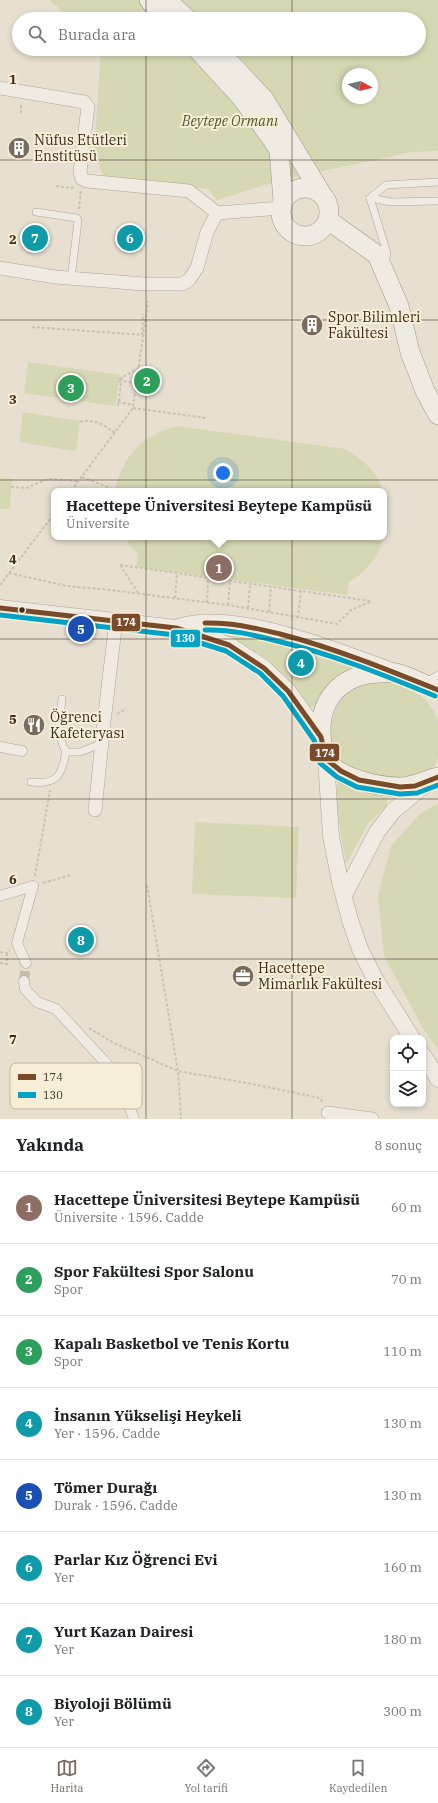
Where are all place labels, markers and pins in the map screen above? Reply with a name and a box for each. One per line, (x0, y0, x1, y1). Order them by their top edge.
place label: Nüfus Etütleri Enstitüsü (34, 131, 127, 165)
building icon: Nüfus Etütleri Enstitüsü (6, 135, 32, 161)
pin: 7 (22, 223, 48, 253)
pin: 6 (117, 223, 143, 253)
place label: Spor Bilimleri Fakültesi (328, 308, 420, 342)
building icon: Spor Bilimleri Fakültesi (299, 312, 325, 338)
pin: 2 (134, 366, 160, 396)
pin: 3 (58, 373, 84, 403)
pin: 1 (206, 553, 232, 583)
unlabelled marker (17, 605, 27, 615)
pin: 5 (68, 614, 94, 644)
pin: 4 (288, 648, 314, 678)
place label: Öğrenci Kafeteryası (50, 708, 125, 742)
restaurant icon: Öğrenci Kafeteryası (21, 712, 47, 738)
pin: 8 (68, 925, 94, 955)
place label: Hacettepe Mimarlık Fakültesi (258, 959, 382, 993)
office icon: Hacettepe Mimarlık Fakültesi (230, 963, 256, 989)

